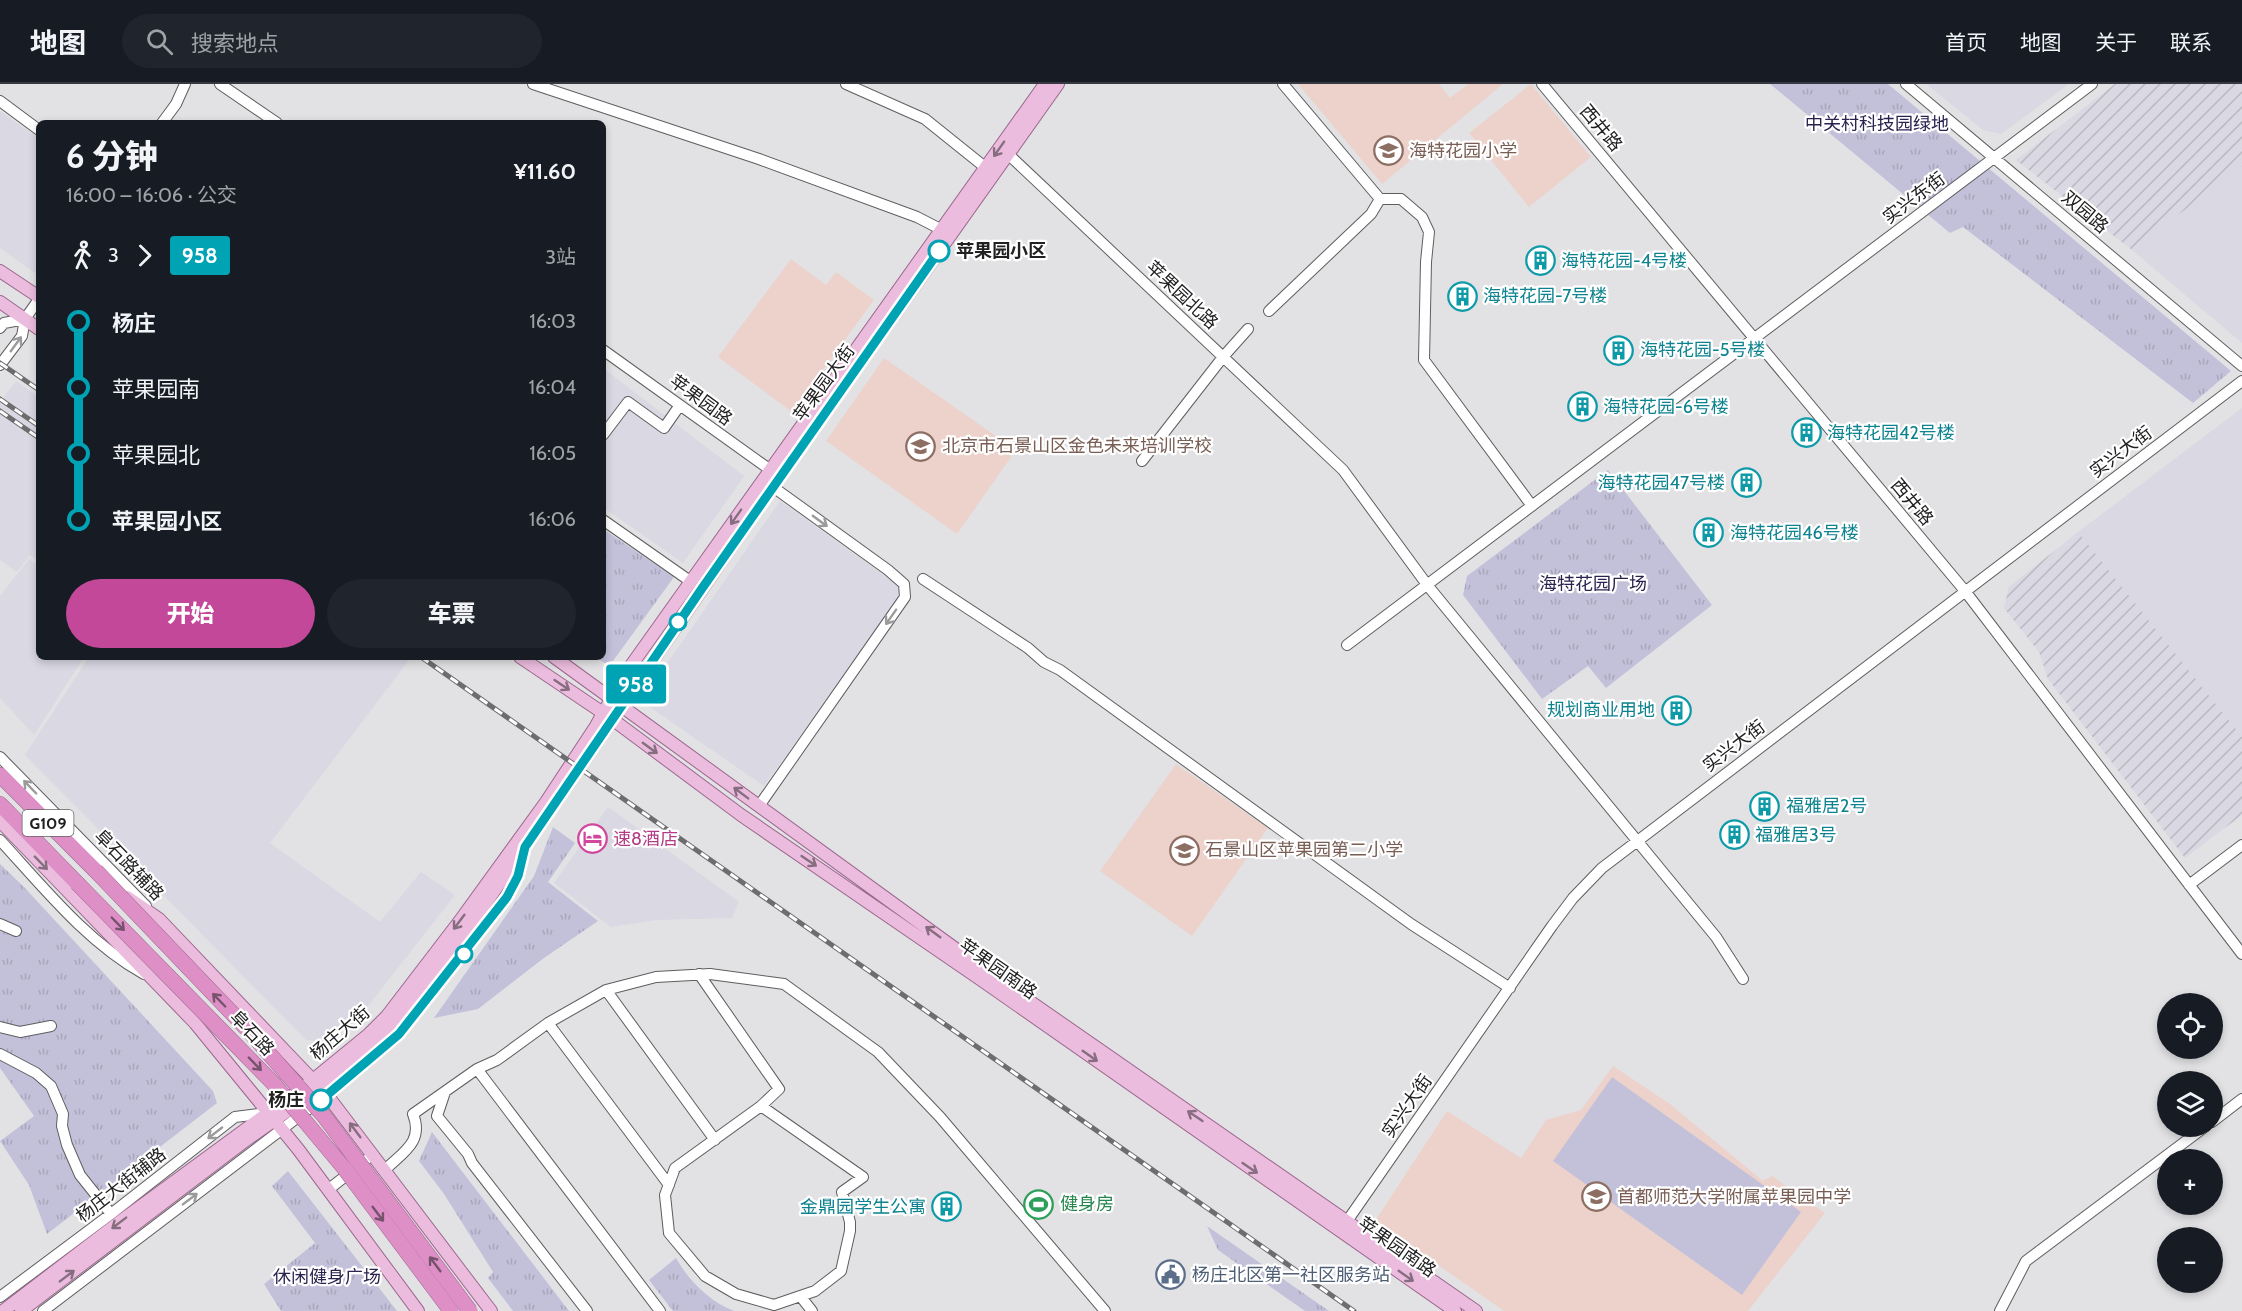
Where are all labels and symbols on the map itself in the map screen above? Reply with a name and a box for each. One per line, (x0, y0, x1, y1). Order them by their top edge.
street label: 西井路 (1575, 100, 1627, 156)
park label: 中关村科技园绿地 (1805, 113, 1949, 135)
school or university icon: 海特花园小学 (1372, 135, 1404, 167)
one-way arrow (993, 140, 1005, 157)
place label: 海特花园小学 (1409, 140, 1517, 162)
street label: 实兴东街 (1879, 168, 1949, 228)
street label: 双园路 (2057, 186, 2113, 238)
marker: 苹果园小区 (928, 240, 950, 262)
place label: 苹果园小区 (956, 240, 1046, 262)
building icon: 海特花园-4号楼 (1524, 245, 1556, 277)
place label: 海特花园-4号楼 (1561, 250, 1687, 272)
street label: 苹果园北路 (1142, 256, 1222, 334)
building icon: 海特花园-7号楼 (1446, 280, 1478, 312)
place label: 海特花园-7号楼 (1483, 285, 1607, 307)
building icon: 海特花园-5号楼 (1603, 334, 1635, 366)
one-way arrow (10, 336, 22, 352)
place label: 海特花园-5号楼 (1640, 339, 1765, 361)
street label: 苹果园大街 (789, 340, 859, 426)
street label: 苹果园路 (665, 370, 737, 430)
building icon: 海特花园-6号楼 (1566, 391, 1598, 423)
place label: 海特花园-6号楼 (1603, 396, 1729, 418)
building icon: 海特花园42号楼 (1790, 417, 1822, 449)
place label: 海特花园42号楼 (1827, 422, 1955, 444)
street label: 实兴大街 (2086, 422, 2156, 482)
school or university icon: 北京市石景山区金色未来培训学校 (905, 430, 937, 462)
place label: 北京市石景山区金色未来培训学校 (942, 435, 1212, 457)
building icon: 海特花园47号楼 (1730, 467, 1762, 499)
place label: 海特花园47号楼 (1598, 472, 1725, 494)
street label: 西井路 (1886, 474, 1938, 530)
one-way arrow (730, 508, 742, 525)
one-way arrow (812, 515, 828, 527)
building icon: 海特花园46号楼 (1693, 517, 1725, 549)
place label: 海特花园46号楼 (1730, 522, 1859, 544)
park label: 海特花园广场 (1539, 573, 1647, 595)
one-way arrow (885, 609, 897, 625)
unlabelled marker (669, 613, 687, 631)
line badge: 958 (602, 664, 670, 704)
one-way arrow (553, 679, 569, 691)
building icon: 规划商业用地 (1660, 694, 1692, 726)
place label: 规划商业用地 (1547, 699, 1655, 721)
street label: 实兴大街 (1699, 716, 1769, 776)
one-way arrow (642, 742, 658, 754)
one-way arrow (22, 780, 37, 795)
one-way arrow (733, 786, 749, 799)
building icon: 福雅居2号 (1749, 790, 1781, 822)
place label: 福雅居2号 (1786, 795, 1867, 817)
road number: G109 (22, 810, 74, 836)
building icon: 福雅居3号 (1718, 819, 1750, 851)
hotel icon: 速8酒店 (576, 823, 608, 855)
place label: 福雅居3号 (1755, 824, 1837, 846)
street label: 阜石路辅路 (90, 825, 168, 905)
place label: 速8酒店 (613, 828, 678, 850)
school or university icon: 石景山区苹果园第二小学 (1168, 834, 1200, 866)
place label: 石景山区苹果园第二小学 (1205, 839, 1403, 861)
one-way arrow (800, 855, 817, 867)
one-way arrow (33, 856, 48, 871)
one-way arrow (453, 914, 465, 930)
one-way arrow (111, 917, 126, 932)
one-way arrow (925, 926, 941, 938)
street label: 苹果园南路 (955, 934, 1041, 1004)
unlabelled marker (455, 945, 473, 963)
one-way arrow (212, 993, 226, 1008)
street label: 杨庄大街 (306, 1001, 374, 1065)
street label: 阜石路 (225, 1006, 279, 1060)
one-way arrow (1081, 1050, 1098, 1062)
one-way arrow (247, 1056, 262, 1071)
street label: 实兴大街 (1377, 1070, 1437, 1142)
place label: 杨庄 (268, 1089, 304, 1111)
marker: 杨庄 (310, 1089, 332, 1111)
one-way arrow (1187, 1110, 1204, 1123)
one-way arrow (348, 1123, 361, 1139)
one-way arrow (207, 1126, 223, 1139)
street label: 杨庄大街辅路 (72, 1143, 170, 1227)
one-way arrow (1241, 1162, 1258, 1174)
school or university icon: 首都师范大学附属苹果园中学 (1580, 1181, 1612, 1213)
place label: 首都师范大学附属苹果园中学 (1617, 1186, 1851, 1208)
sports icon: 健身房 (1023, 1188, 1055, 1220)
building icon: 金鼎园学生公寓 (931, 1191, 963, 1223)
one-way arrow (182, 1193, 198, 1206)
place label: 健身房 (1060, 1193, 1114, 1215)
place label: 金鼎园学生公寓 (800, 1196, 926, 1218)
one-way arrow (372, 1206, 385, 1222)
street label: 苹果园南路 (1354, 1212, 1440, 1282)
one-way arrow (111, 1216, 127, 1229)
one-way arrow (429, 1257, 441, 1273)
public building icon: 杨庄北区第一社区服务站 (1155, 1259, 1187, 1291)
place label: 杨庄北区第一社区服务站 (1192, 1264, 1390, 1286)
park label: 休闲健身广场 (273, 1266, 381, 1288)
one-way arrow (59, 1269, 75, 1282)
one-way arrow (1397, 1270, 1414, 1282)

